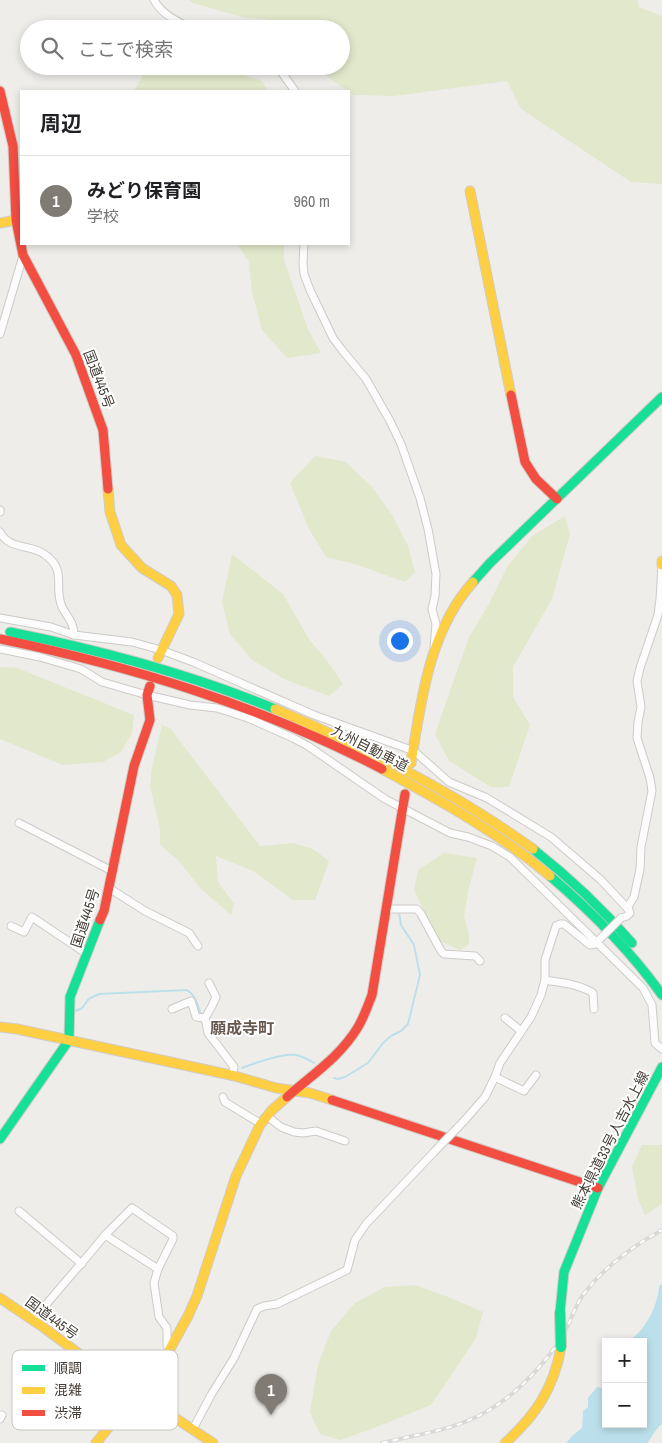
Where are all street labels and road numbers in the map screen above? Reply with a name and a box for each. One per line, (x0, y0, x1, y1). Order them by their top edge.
street label: 国道445号 (80, 347, 118, 411)
street label: 九州自動車道 (328, 721, 412, 775)
street label: 国道445号 (67, 886, 103, 950)
street label: 熊本県道33号人吉水上線 (567, 1068, 653, 1212)
street label: 国道445号 (22, 1293, 82, 1343)

